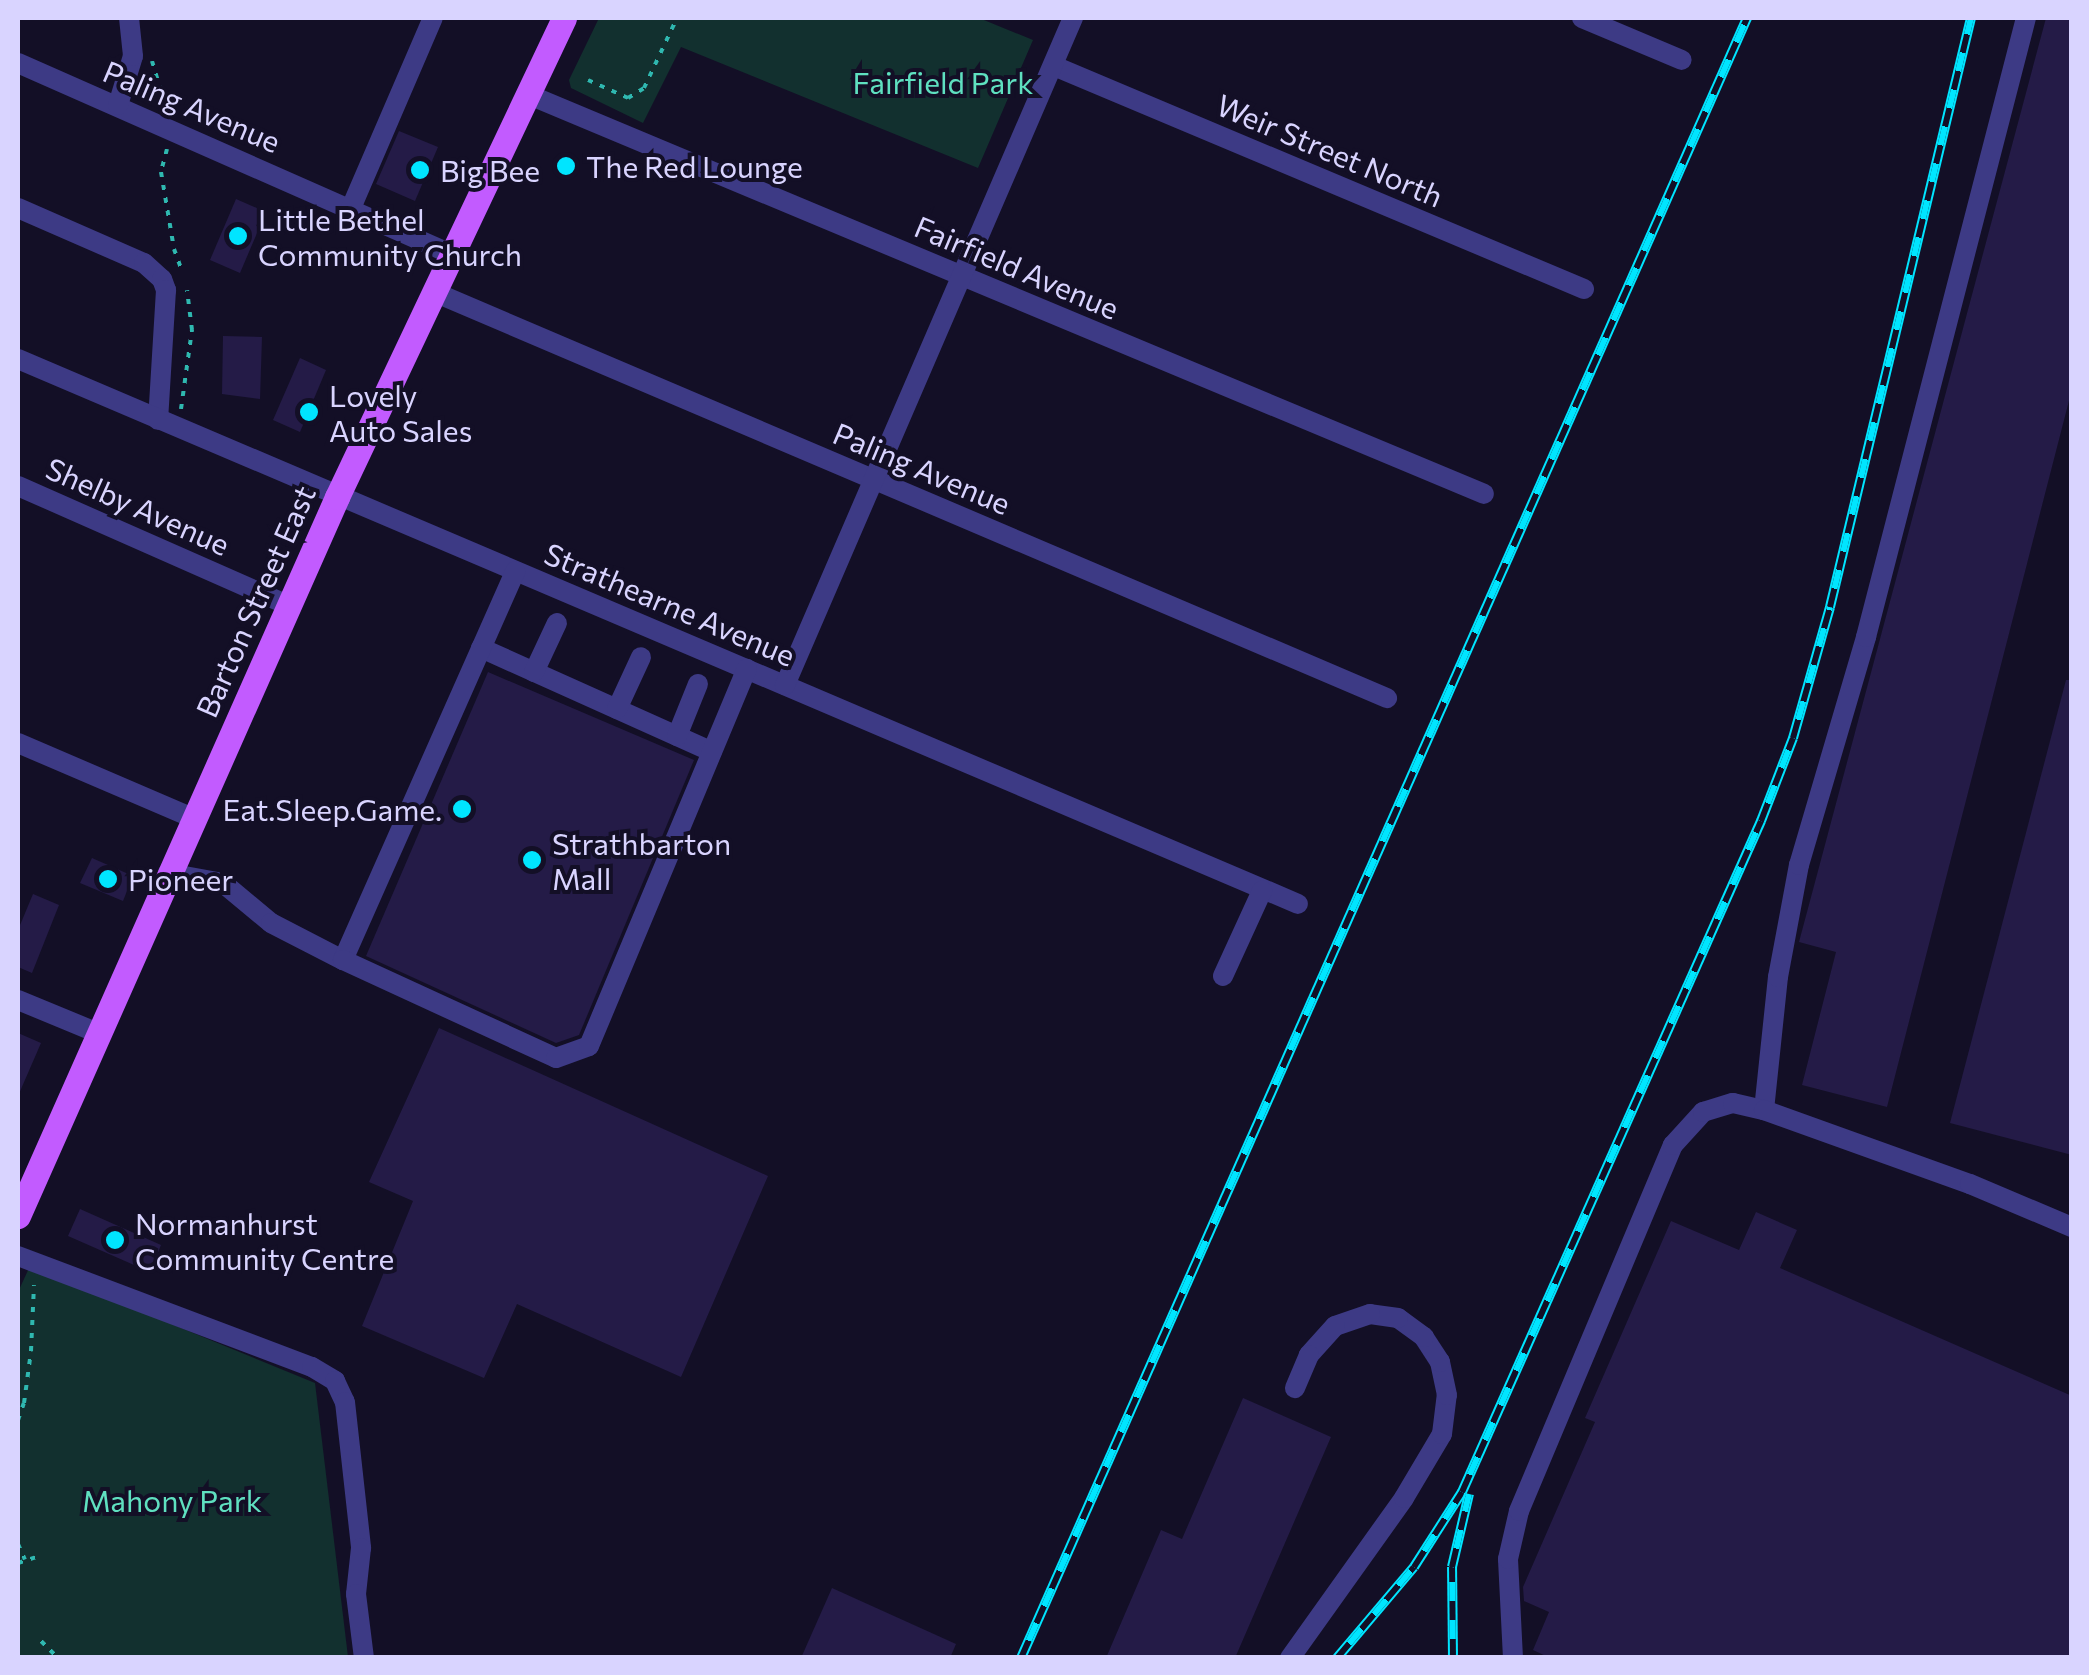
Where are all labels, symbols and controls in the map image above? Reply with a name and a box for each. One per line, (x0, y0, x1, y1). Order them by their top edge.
street label: Paling Avenue (98, 52, 286, 160)
park label: Fairfield Park (853, 64, 1033, 100)
street label: Weir Street North (1211, 86, 1449, 214)
place label: The Red Lounge (586, 148, 803, 184)
place label: Big Bee (440, 152, 540, 188)
marker: The Red Lounge (555, 155, 577, 177)
marker: Big Bee (409, 159, 431, 181)
place label: Little Bethel Community Church (258, 201, 522, 272)
street label: Fairfield Avenue (910, 208, 1124, 326)
marker: Little Bethel Community Church (227, 225, 249, 247)
place label: Lovely Auto Sales (329, 377, 472, 448)
marker: Lovely Auto Sales (298, 401, 320, 423)
street label: Paling Avenue (828, 414, 1016, 522)
street label: Shelby Avenue (41, 450, 235, 562)
street label: Barton Street East (188, 480, 322, 722)
street label: Strathearne Avenue (539, 535, 801, 673)
place label: Eat.Sleep.Game. (222, 791, 442, 827)
marker: Eat.Sleep.Game. (451, 798, 473, 820)
place label: Strathbarton Mall (552, 825, 731, 896)
marker: Strathbarton Mall (521, 849, 543, 871)
place label: Pioneer (128, 861, 233, 897)
marker: Pioneer (97, 868, 119, 890)
place label: Normanhurst Community Centre (135, 1205, 394, 1276)
marker: Normanhurst Community Centre (104, 1229, 126, 1251)
park label: Mahony Park (82, 1482, 262, 1518)

